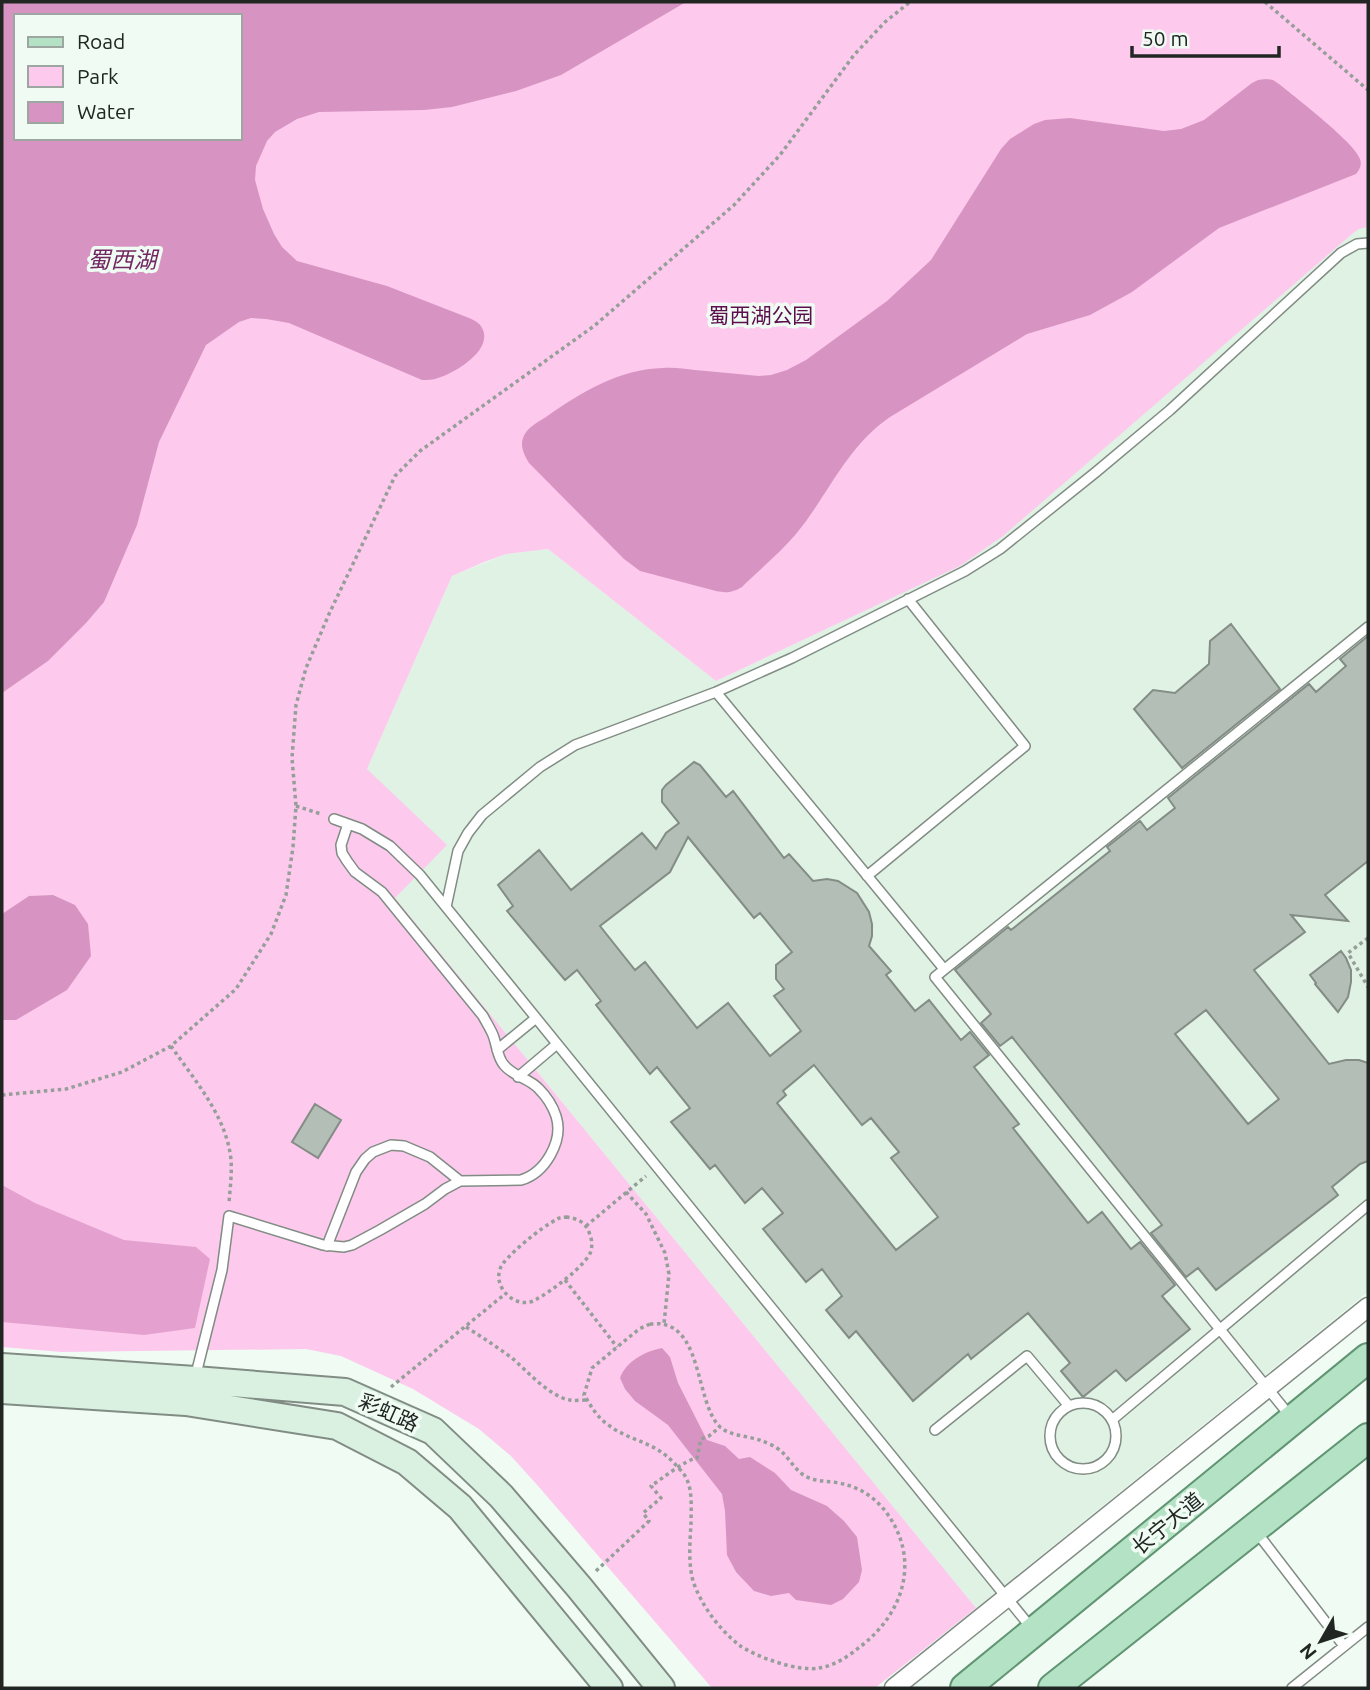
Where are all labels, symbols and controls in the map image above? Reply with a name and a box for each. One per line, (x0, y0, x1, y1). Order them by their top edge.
legend (14, 14, 242, 140)
scale bar (1132, 14, 1279, 58)
text: 50 m (1142, 26, 1189, 50)
text: Road (77, 29, 125, 53)
text: Park (77, 64, 119, 88)
text: Water (77, 99, 135, 123)
water label: 蜀西湖 (88, 247, 160, 272)
park label: 蜀西湖公园 (709, 303, 814, 327)
street label: 彩虹路 (355, 1388, 423, 1436)
street label: 长宁大道 (1127, 1487, 1207, 1559)
north arrow (1286, 1606, 1356, 1676)
text: N (1295, 1639, 1321, 1664)

